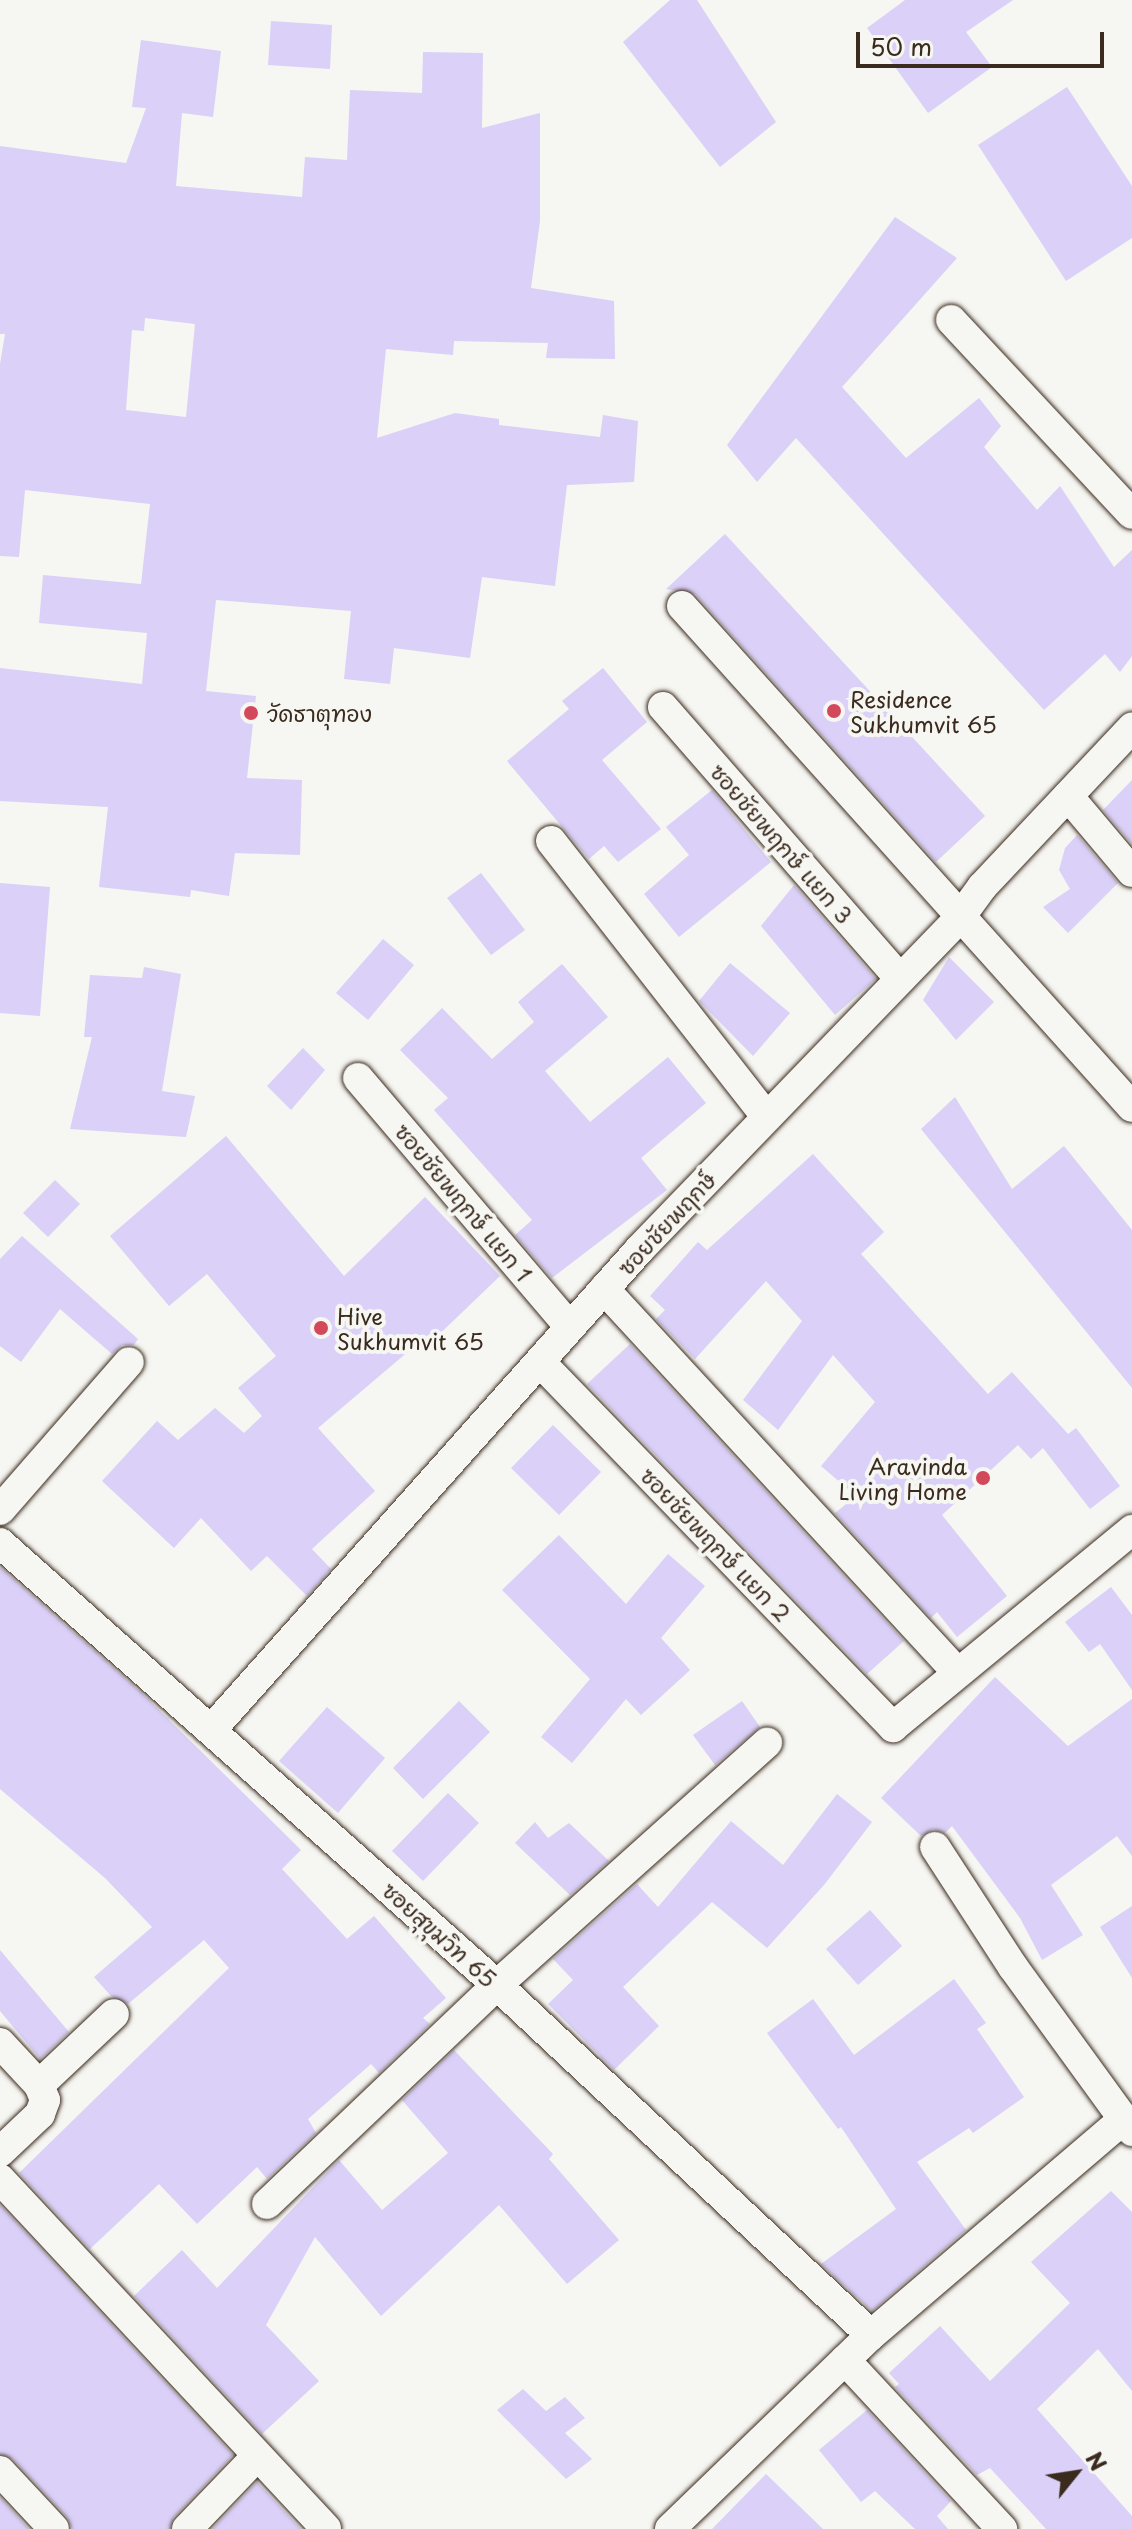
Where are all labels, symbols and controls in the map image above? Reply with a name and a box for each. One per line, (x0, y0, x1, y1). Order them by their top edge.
scale bar (860, 16, 1108, 66)
text: 50 m (870, 28, 932, 64)
place label: Residence Sukhumvit 65 (850, 685, 996, 736)
place label: วัดธาตุทอง (267, 700, 372, 726)
marker: Residence Sukhumvit 65 (825, 702, 843, 720)
marker: วัดธาตุทอง (242, 704, 260, 722)
street label: ซอยชัยพฤกษ์ แยก 3 (706, 758, 858, 928)
street label: ซอยชัยพฤกษ์ แยก 1 (390, 1118, 538, 1286)
street label: ซอยชัยพฤกษ์ (612, 1166, 720, 1280)
place label: Hive Sukhumvit 65 (337, 1302, 483, 1354)
marker: Hive Sukhumvit 65 (312, 1319, 330, 1337)
place label: Aravinda Living Home (838, 1452, 967, 1504)
street label: ซอยชัยพฤกษ์ แยก 2 (636, 1462, 796, 1626)
marker: Aravinda Living Home (974, 1469, 992, 1487)
street label: ซอยสุขุมวิท 65 (378, 1876, 502, 1992)
north arrow (1036, 2433, 1116, 2513)
text: N (1079, 2445, 1116, 2477)

